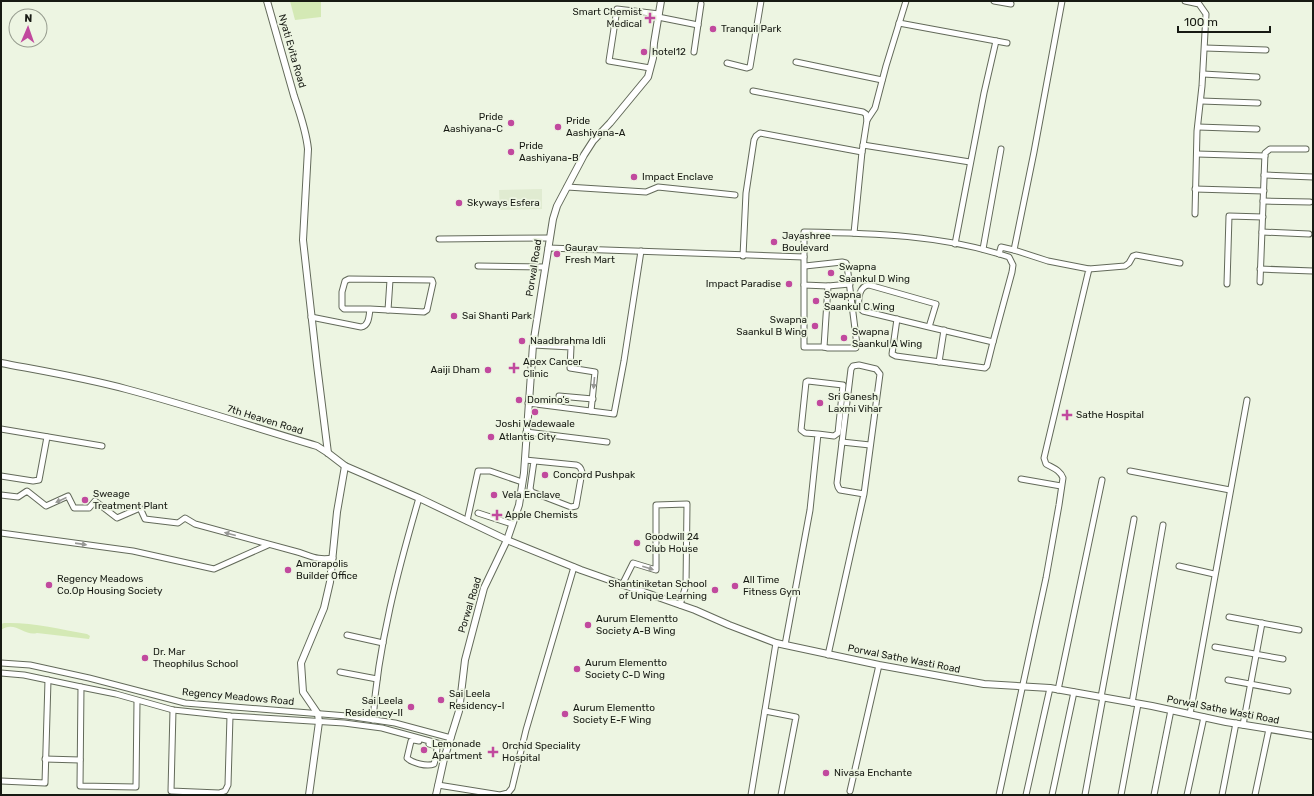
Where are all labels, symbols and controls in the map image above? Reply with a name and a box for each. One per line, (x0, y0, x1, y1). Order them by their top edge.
place label: Smart Chemist Medical (573, 6, 642, 30)
north arrow (8, 8, 48, 48)
scale bar (1178, 8, 1270, 34)
text: N (24, 12, 33, 25)
street label: Nyati Evita Road (276, 13, 308, 89)
marker: Smart Chemist Medical (645, 13, 655, 23)
text: 100 m (1184, 15, 1218, 29)
place label: Tranquil Park (721, 23, 782, 35)
marker: Tranquil Park (708, 24, 718, 34)
place label: hotel12 (652, 46, 686, 58)
marker: hotel12 (639, 47, 649, 57)
place label: Pride Aashiyana-C (443, 111, 503, 135)
place label: Pride Aashiyana-A (566, 115, 626, 139)
marker: Pride Aashiyana-C (506, 118, 516, 128)
marker: Pride Aashiyana-A (553, 122, 563, 132)
place label: Pride Aashiyana-B (519, 140, 579, 164)
marker: Pride Aashiyana-B (506, 147, 516, 157)
place label: Impact Enclave (642, 171, 714, 183)
marker: Impact Enclave (629, 172, 639, 182)
place label: Skyways Esfera (467, 197, 540, 209)
marker: Skyways Esfera (454, 198, 464, 208)
place label: Jayashree Boulevard (782, 230, 831, 254)
marker: Jayashree Boulevard (769, 237, 779, 247)
street label: Porwal Road (524, 238, 544, 298)
place label: Gaurav Fresh Mart (565, 242, 615, 266)
marker: Gaurav Fresh Mart (552, 249, 562, 259)
place label: Swapna Saankul D Wing (839, 261, 910, 285)
marker: Swapna Saankul D Wing (826, 268, 836, 278)
place label: Impact Paradise (706, 278, 781, 290)
marker: Impact Paradise (784, 279, 794, 289)
place label: Swapna Saankul C Wing (824, 289, 895, 313)
marker: Swapna Saankul C Wing (811, 296, 821, 306)
place label: Sai Shanti Park (462, 310, 533, 322)
marker: Sai Shanti Park (449, 311, 459, 321)
place label: Swapna Saankul B Wing (736, 314, 807, 338)
marker: Swapna Saankul B Wing (810, 321, 820, 331)
place label: Swapna Saankul A Wing (852, 326, 922, 350)
marker: Swapna Saankul A Wing (839, 333, 849, 343)
place label: Naadbrahma Idli (530, 335, 606, 347)
marker: Naadbrahma Idli (517, 336, 527, 346)
place label: Apex Cancer Clinic (523, 356, 582, 380)
marker: Apex Cancer Clinic (508, 362, 520, 374)
place label: Aaiji Dham (431, 364, 480, 376)
marker: Aaiji Dham (483, 365, 493, 375)
one-way arrow (591, 377, 598, 389)
place label: Sri Ganesh Laxmi Vihar (828, 391, 883, 415)
place label: Domino's (527, 394, 570, 406)
marker: Domino's (514, 395, 524, 405)
marker: Sri Ganesh Laxmi Vihar (815, 398, 825, 408)
street label: 7th Heaven Road (226, 403, 305, 437)
marker: Joshi Wadewaale (530, 407, 540, 417)
marker: Sathe Hospital (1061, 409, 1073, 421)
place label: Sathe Hospital (1076, 409, 1144, 421)
place label: Joshi Wadewaale (495, 418, 575, 430)
place label: Atlantis City (499, 431, 556, 443)
marker: Atlantis City (486, 432, 496, 442)
place label: Concord Pushpak (553, 469, 636, 481)
marker: Concord Pushpak (540, 470, 550, 480)
place label: Sweage Treatment Plant (93, 488, 168, 512)
place label: Vela Enclave (502, 489, 561, 501)
marker: Vela Enclave (489, 490, 499, 500)
marker: Sweage Treatment Plant (80, 495, 90, 505)
one-way arrow (55, 497, 66, 503)
place label: Apple Chemists (505, 509, 578, 521)
marker: Apple Chemists (492, 510, 502, 520)
one-way arrow (224, 531, 236, 537)
place label: Goodwill 24 Club House (645, 531, 699, 555)
marker: Goodwill 24 Club House (632, 538, 642, 548)
one-way arrow (75, 541, 87, 547)
place label: Amorapolis Builder Office (296, 558, 358, 582)
marker: Amorapolis Builder Office (283, 565, 293, 575)
one-way arrow (642, 565, 654, 571)
place label: Regency Meadows Co.Op Housing Society (57, 573, 163, 597)
place label: All Time Fitness Gym (743, 574, 801, 598)
street label: Porwal Road (456, 576, 484, 634)
place label: Shantiniketan School of Unique Learning (608, 578, 707, 602)
marker: Regency Meadows Co.Op Housing Society (44, 580, 54, 590)
marker: All Time Fitness Gym (730, 581, 740, 591)
marker: Shantiniketan School of Unique Learning (710, 585, 720, 595)
place label: Aurum Elementto Society A-B Wing (596, 613, 678, 637)
marker: Aurum Elementto Society A-B Wing (583, 620, 593, 630)
street label: Porwal Sathe Wasti Road (847, 642, 961, 676)
place label: Dr. Mar Theophilus School (153, 646, 238, 670)
marker: Dr. Mar Theophilus School (140, 653, 150, 663)
place label: Aurum Elementto Society C-D Wing (585, 657, 667, 681)
marker: Aurum Elementto Society C-D Wing (572, 664, 582, 674)
street label: Regency Meadows Road (181, 686, 295, 708)
place label: Sai Leela Residency-I (449, 688, 504, 712)
street label: Porwal Sathe Wasti Road (1166, 693, 1280, 727)
place label: Sai Leela Residency-II (345, 695, 403, 719)
marker: Sai Leela Residency-I (436, 695, 446, 705)
marker: Sai Leela Residency-II (406, 702, 416, 712)
place label: Aurum Elementto Society E-F Wing (573, 702, 655, 726)
marker: Aurum Elementto Society E-F Wing (560, 709, 570, 719)
place label: Lemonade Apartment (432, 738, 482, 762)
place label: Orchid Speciality Hospital (502, 740, 581, 764)
marker: Lemonade Apartment (419, 745, 429, 755)
marker: Orchid Speciality Hospital (487, 746, 499, 758)
place label: Nivasa Enchante (834, 767, 912, 779)
marker: Nivasa Enchante (821, 768, 831, 778)

